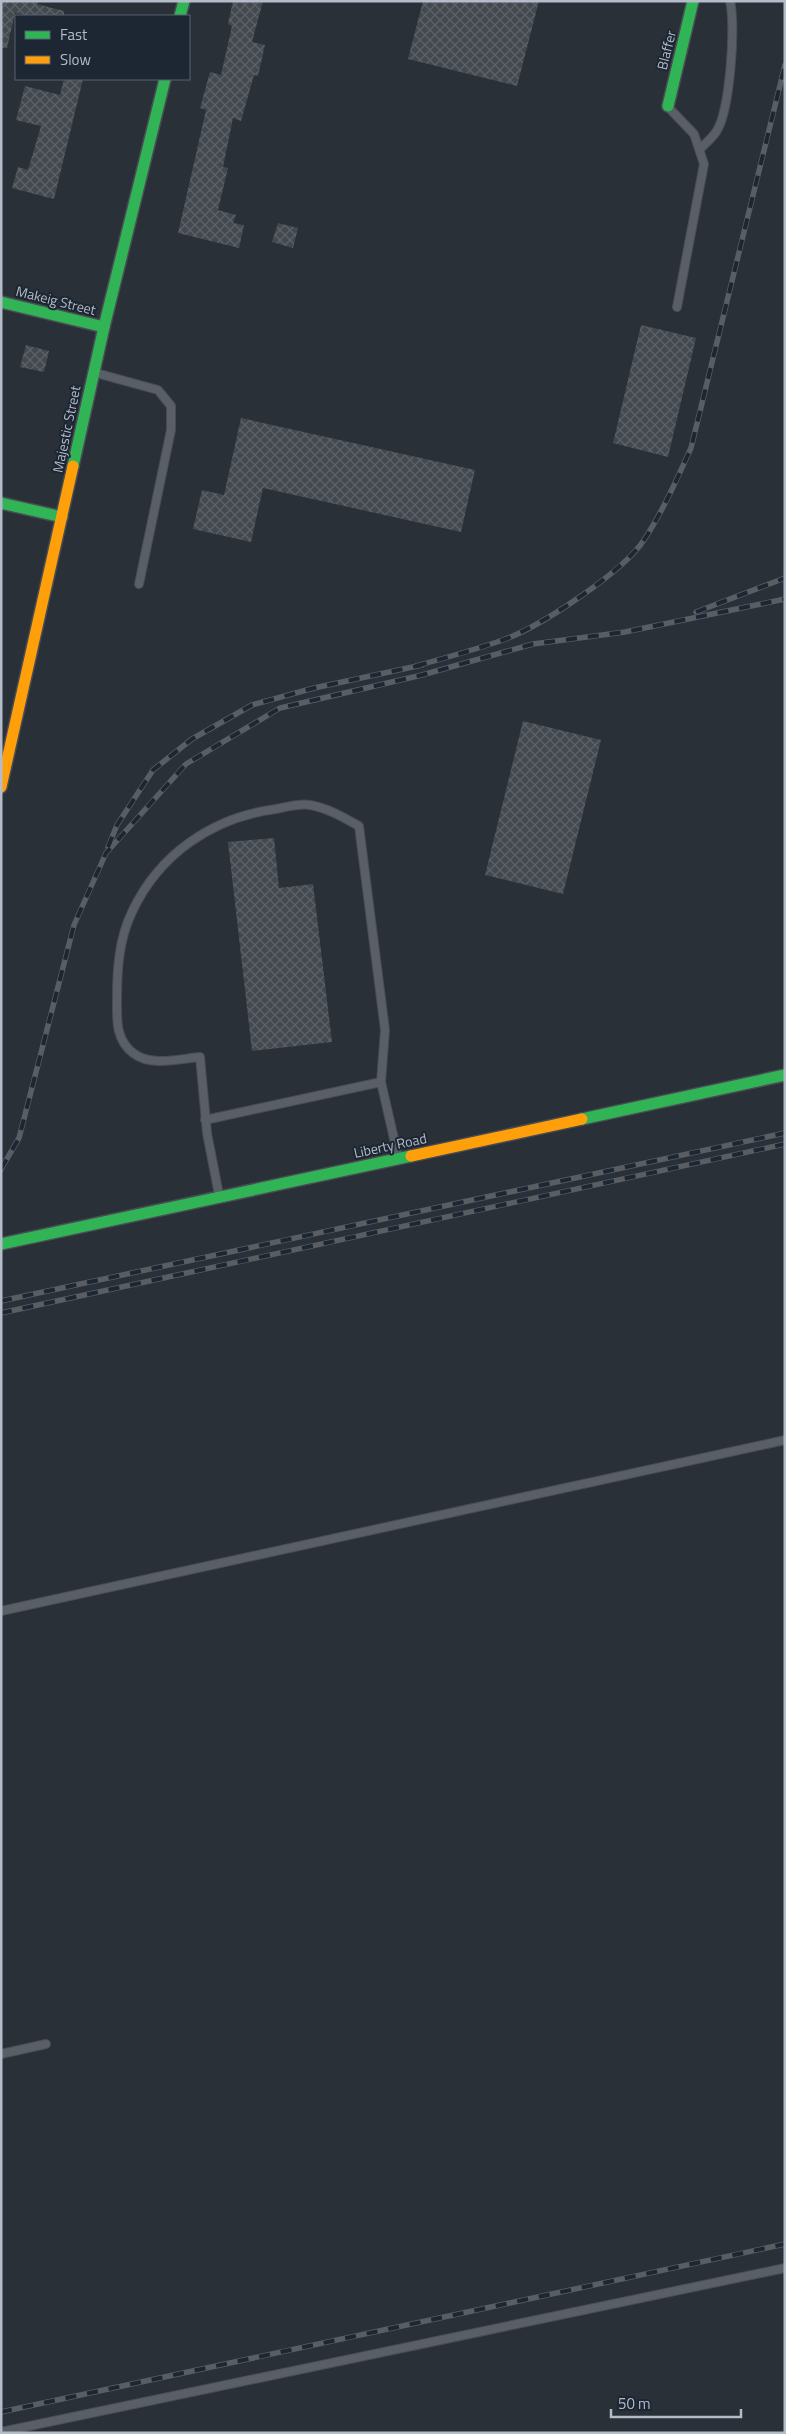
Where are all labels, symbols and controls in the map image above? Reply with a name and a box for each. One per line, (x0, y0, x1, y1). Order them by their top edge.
legend (15, 15, 190, 80)
text: Fast (60, 23, 88, 46)
street label: Blaffer (651, 28, 681, 72)
text: Slow (60, 48, 91, 71)
street label: Makeig Street (14, 280, 98, 320)
street label: Majestic Street (47, 383, 86, 475)
street label: Liberty Road (352, 1127, 428, 1163)
scale bar (611, 2386, 741, 2418)
text: 50 m (618, 2392, 651, 2415)

